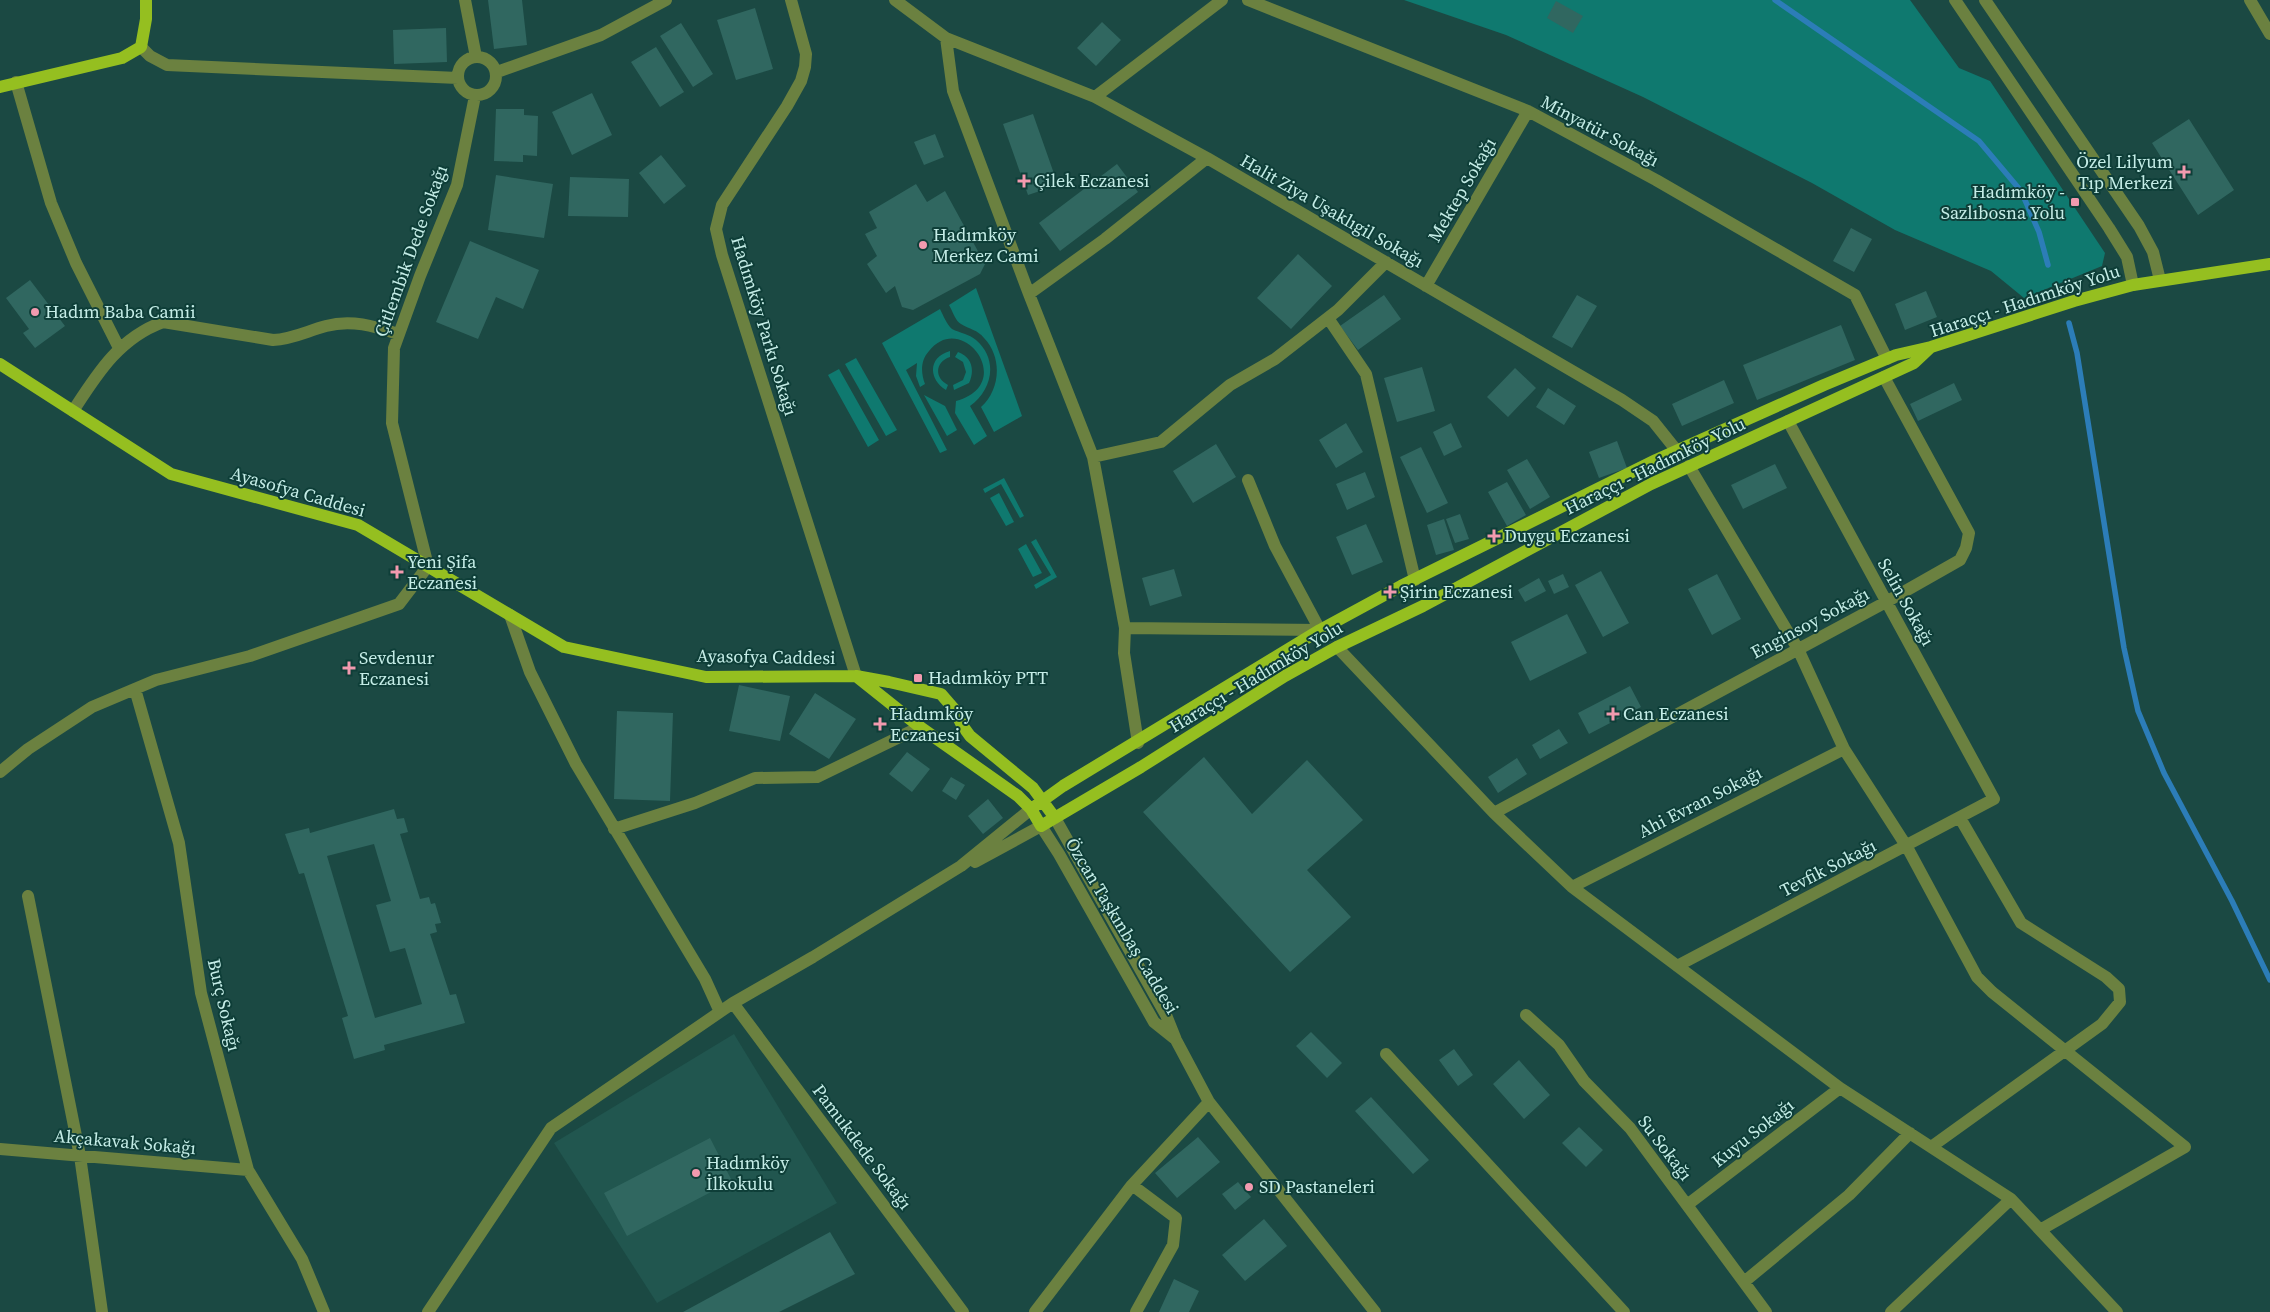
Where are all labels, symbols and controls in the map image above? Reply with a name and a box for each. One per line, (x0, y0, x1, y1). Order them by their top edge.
street label: Minyatür Sokağı (1537, 89, 1664, 172)
street label: Mektep Sokağı (1422, 133, 1502, 247)
street label: Halit Ziya Uşaklıgil Sokağı (1236, 148, 1428, 273)
place label: Özel Lilyum Tıp Merkezi (2076, 149, 2173, 195)
street label: Çitlembik Dede Sokağı (368, 161, 453, 340)
marker: Özel Lilyum Tıp Merkezi (2177, 165, 2191, 179)
place label: Çilek Eczanesi (1034, 168, 1149, 193)
marker: Çilek Eczanesi (1018, 175, 1030, 187)
place label: Hadımköy - Sazlıbosna Yolu (1941, 179, 2065, 225)
marker: Hadımköy - Sazlıbosna Yolu (2069, 196, 2081, 208)
place label: Hadımköy Merkez Cami (933, 222, 1039, 268)
street label: Hadımköy Parkı Sokağı (725, 233, 804, 419)
marker: Hadımköy Merkez Cami (917, 239, 929, 251)
street label: Haraççı - Hadımköy Yolu (1927, 258, 2123, 343)
place label: Hadım Baba Camii (45, 299, 196, 324)
marker: Hadım Baba Camii (29, 306, 41, 318)
street label: Haraççı - Hadımköy Yolu (1560, 411, 1749, 520)
street label: Ayasofya Caddesi (228, 460, 368, 523)
place label: Duygu Eczanesi (1504, 523, 1630, 548)
marker: Duygu Eczanesi (1488, 530, 1500, 542)
place label: Yeni Şifa Eczanesi (407, 549, 477, 595)
street label: Selin Sokağı (1872, 554, 1941, 650)
marker: Yeni Şifa Eczanesi (391, 566, 403, 578)
place label: Şirin Eczanesi (1400, 579, 1513, 604)
street label: Enginsoy Sokağı (1746, 581, 1873, 664)
marker: Şirin Eczanesi (1384, 586, 1396, 598)
street label: Haraççı - Hadımköy Yolu (1164, 615, 1347, 738)
street label: Ayasofya Caddesi (696, 643, 836, 670)
place label: Sevdenur Eczanesi (359, 645, 435, 691)
marker: Sevdenur Eczanesi (343, 662, 355, 674)
place label: Hadımköy PTT (928, 665, 1048, 690)
marker: Hadımköy PTT (912, 672, 924, 684)
place label: Hadımköy Eczanesi (890, 701, 974, 747)
place label: Can Eczanesi (1623, 701, 1729, 726)
marker: Can Eczanesi (1607, 708, 1619, 720)
marker: Hadımköy Eczanesi (874, 718, 886, 730)
street label: Ahi Evran Sokağı (1634, 760, 1766, 844)
street label: Özcan Taşkınbaş Caddesi (1060, 833, 1185, 1019)
street label: Tevfik Sokağı (1775, 833, 1880, 903)
street label: Burç Sokağı (202, 956, 247, 1054)
street label: Pamukdede Sokağı (807, 1079, 918, 1215)
street label: Kuyu Sokağı (1706, 1093, 1799, 1173)
street label: Su Sokağı (1632, 1110, 1698, 1186)
street label: Akçakavak Sokağı (53, 1123, 197, 1160)
place label: Hadımköy İlkokulu (706, 1150, 790, 1196)
marker: Hadımköy İlkokulu (690, 1167, 702, 1179)
place label: SD Pastaneleri (1259, 1174, 1375, 1199)
marker: SD Pastaneleri (1243, 1181, 1255, 1193)

